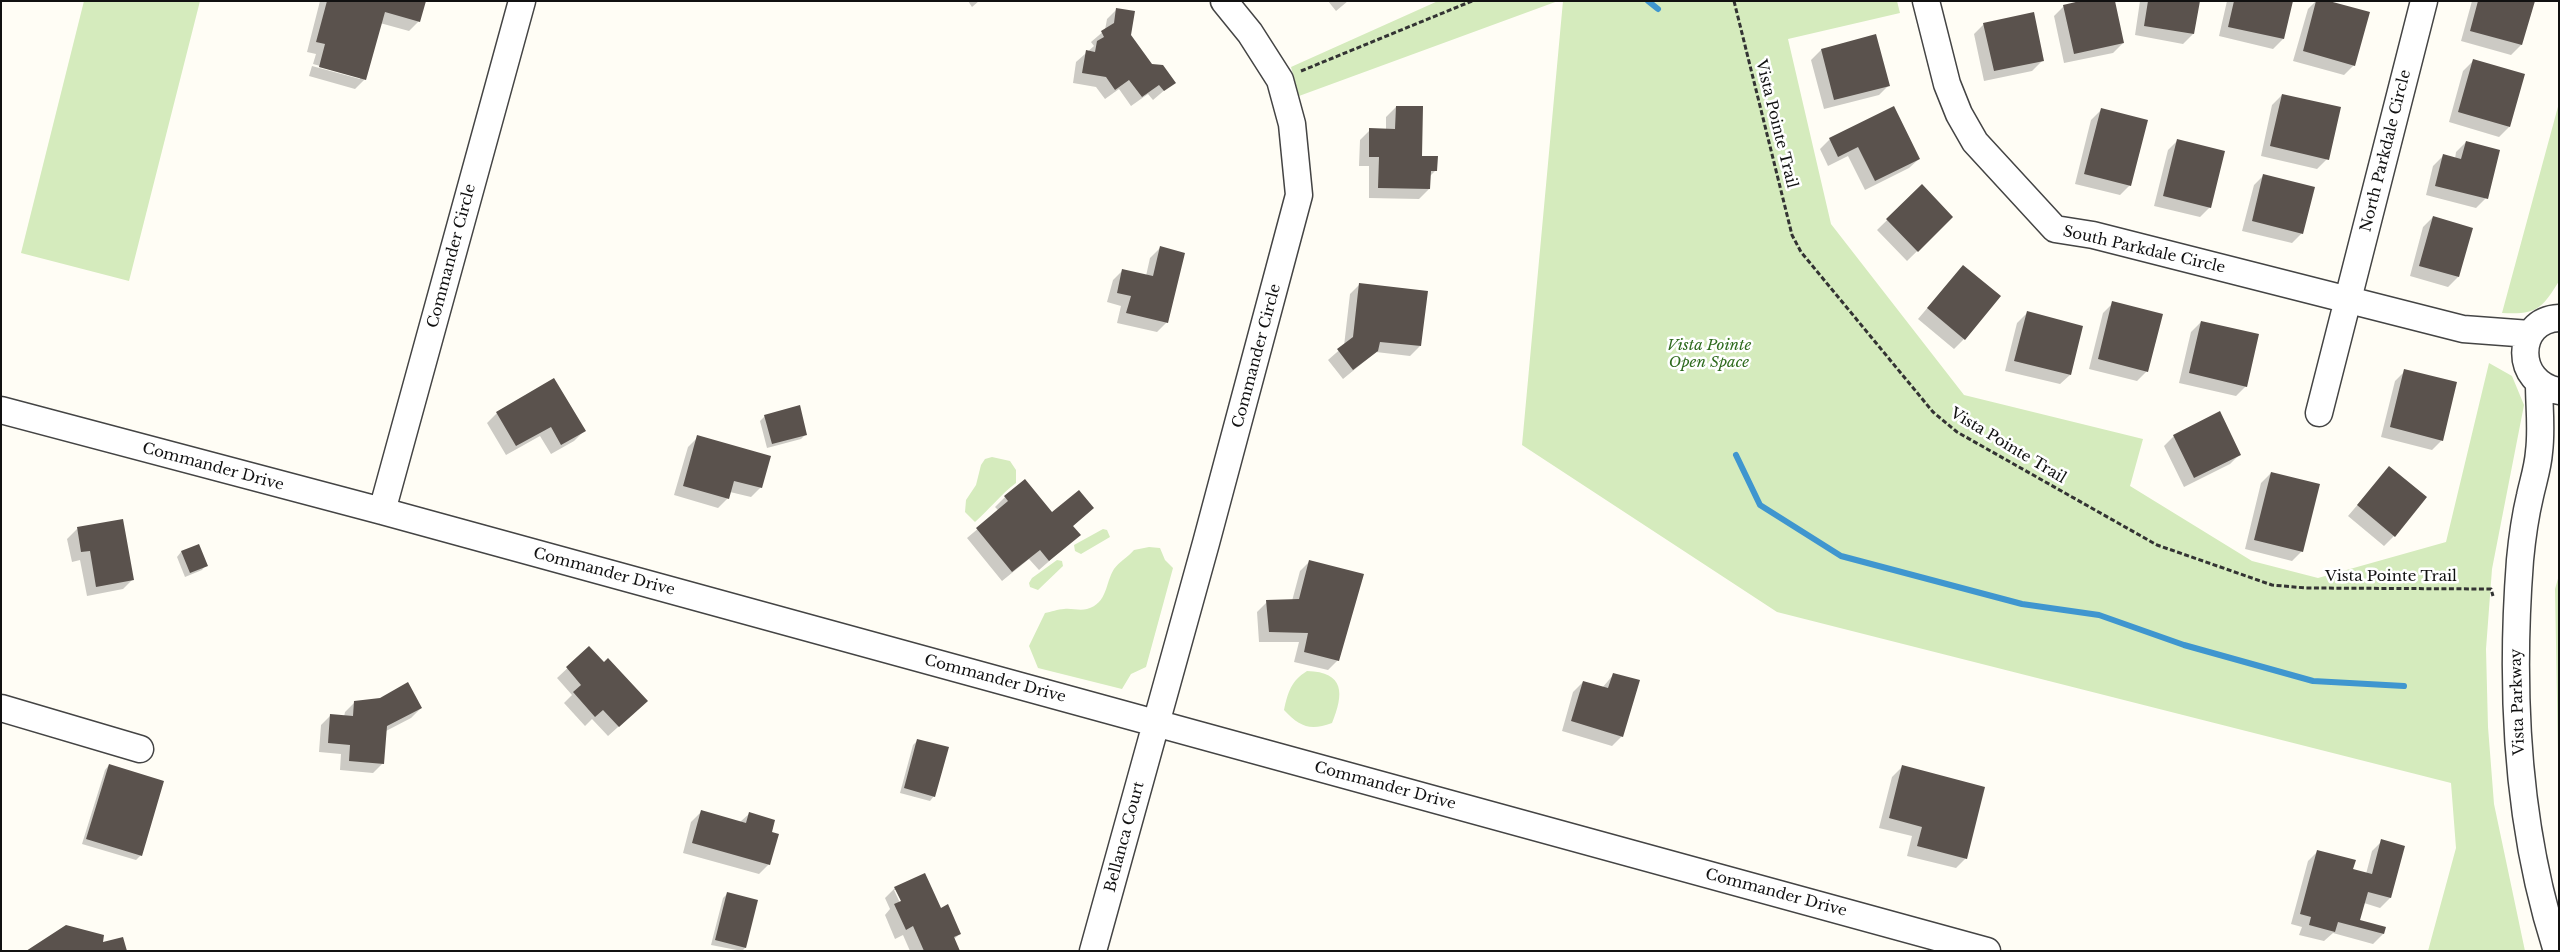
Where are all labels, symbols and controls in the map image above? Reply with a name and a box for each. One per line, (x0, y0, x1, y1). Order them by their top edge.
street label: Vista Pointe Trail (1751, 58, 1801, 190)
street label: North Parkdale Circle (2357, 68, 2415, 234)
street label: Commander Circle (424, 182, 480, 330)
street label: South Parkdale Circle (2061, 223, 2227, 277)
street label: Commander Circle (1229, 282, 1285, 430)
park label: Vista Pointe Open Space (1667, 337, 1751, 372)
street label: Vista Pointe Trail (1947, 404, 2069, 488)
street label: Commander Drive (140, 439, 286, 495)
street label: Commander Drive (531, 544, 677, 600)
street label: Vista Pointe Trail (2325, 568, 2457, 586)
street label: Vista Parkway (2507, 648, 2529, 756)
street label: Commander Drive (922, 651, 1068, 707)
street label: Commander Drive (1312, 758, 1458, 814)
street label: Bellanca Court (1102, 780, 1148, 894)
street label: Commander Drive (1703, 865, 1849, 921)

